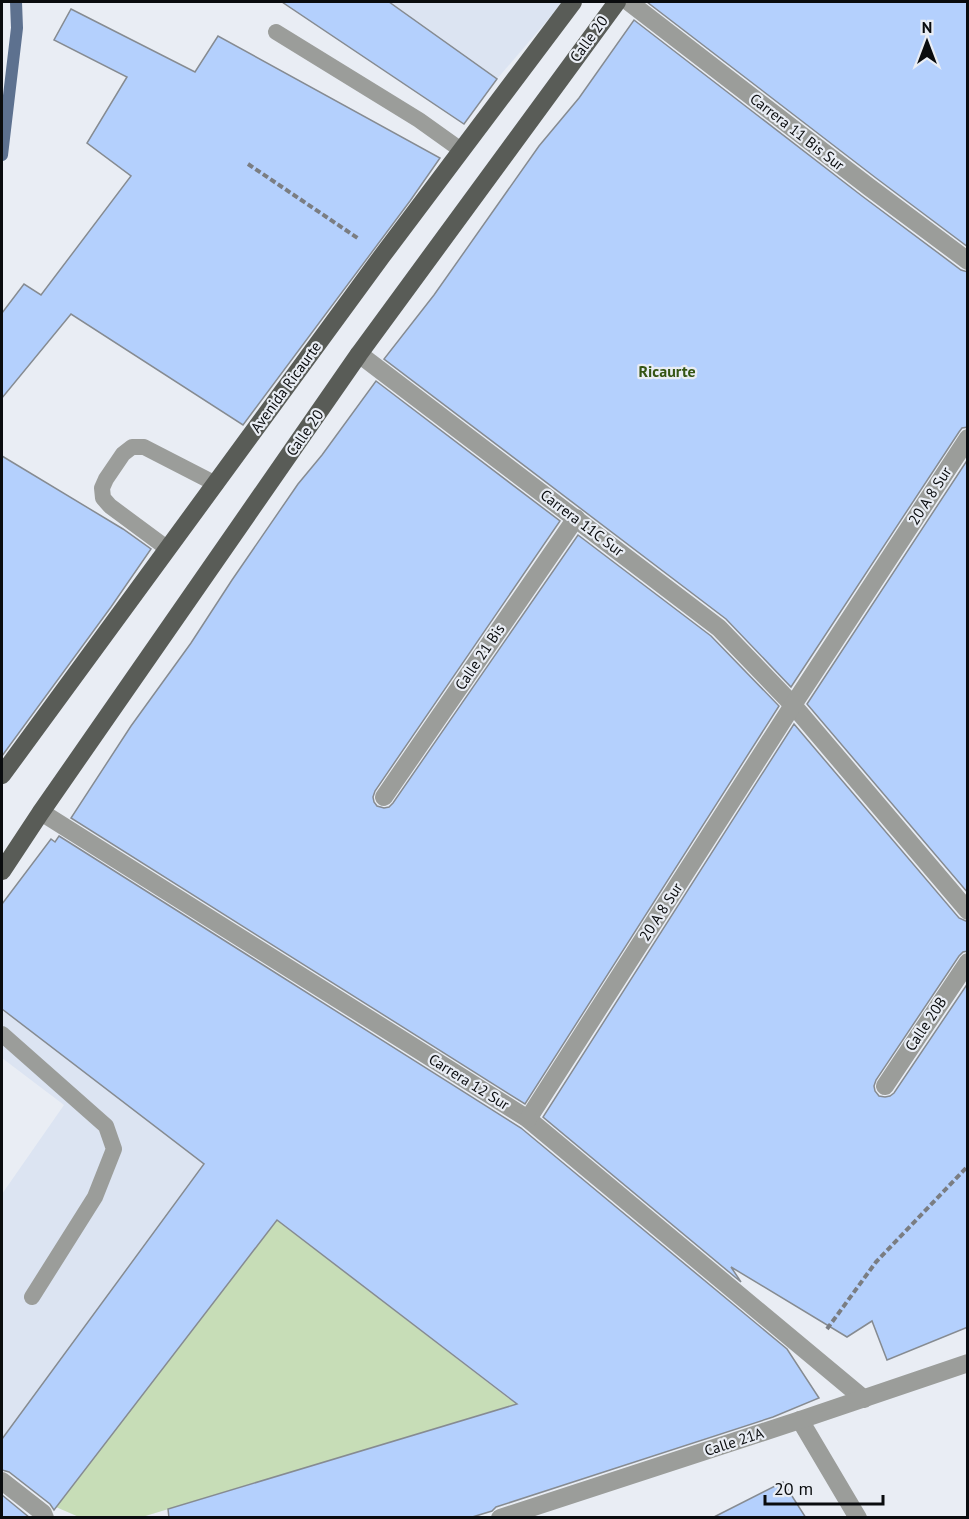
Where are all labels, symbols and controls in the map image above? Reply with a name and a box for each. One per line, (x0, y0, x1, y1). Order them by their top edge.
street label: Calle 20 (565, 12, 612, 66)
north arrow (897, 12, 957, 72)
text: N (922, 17, 932, 37)
street label: Carrera 11 Bis Sur (746, 89, 848, 174)
street label: Avenida Ricaurte (246, 337, 325, 436)
district label: Ricaurte (638, 361, 696, 381)
street label: Calle 20 (282, 406, 327, 460)
street label: 20 A 8 Sur (904, 463, 955, 528)
street label: Carrera 11C Sur (537, 485, 628, 560)
street label: Calle 21 Bis (451, 620, 509, 693)
street label: 20 A 8 Sur (635, 879, 686, 944)
street label: Calle 20B (901, 993, 951, 1054)
street label: Carrera 12 Sur (425, 1049, 513, 1114)
street label: Calle 21A (702, 1423, 766, 1460)
scale bar (765, 1468, 884, 1506)
text: 20 m (774, 1477, 813, 1500)

